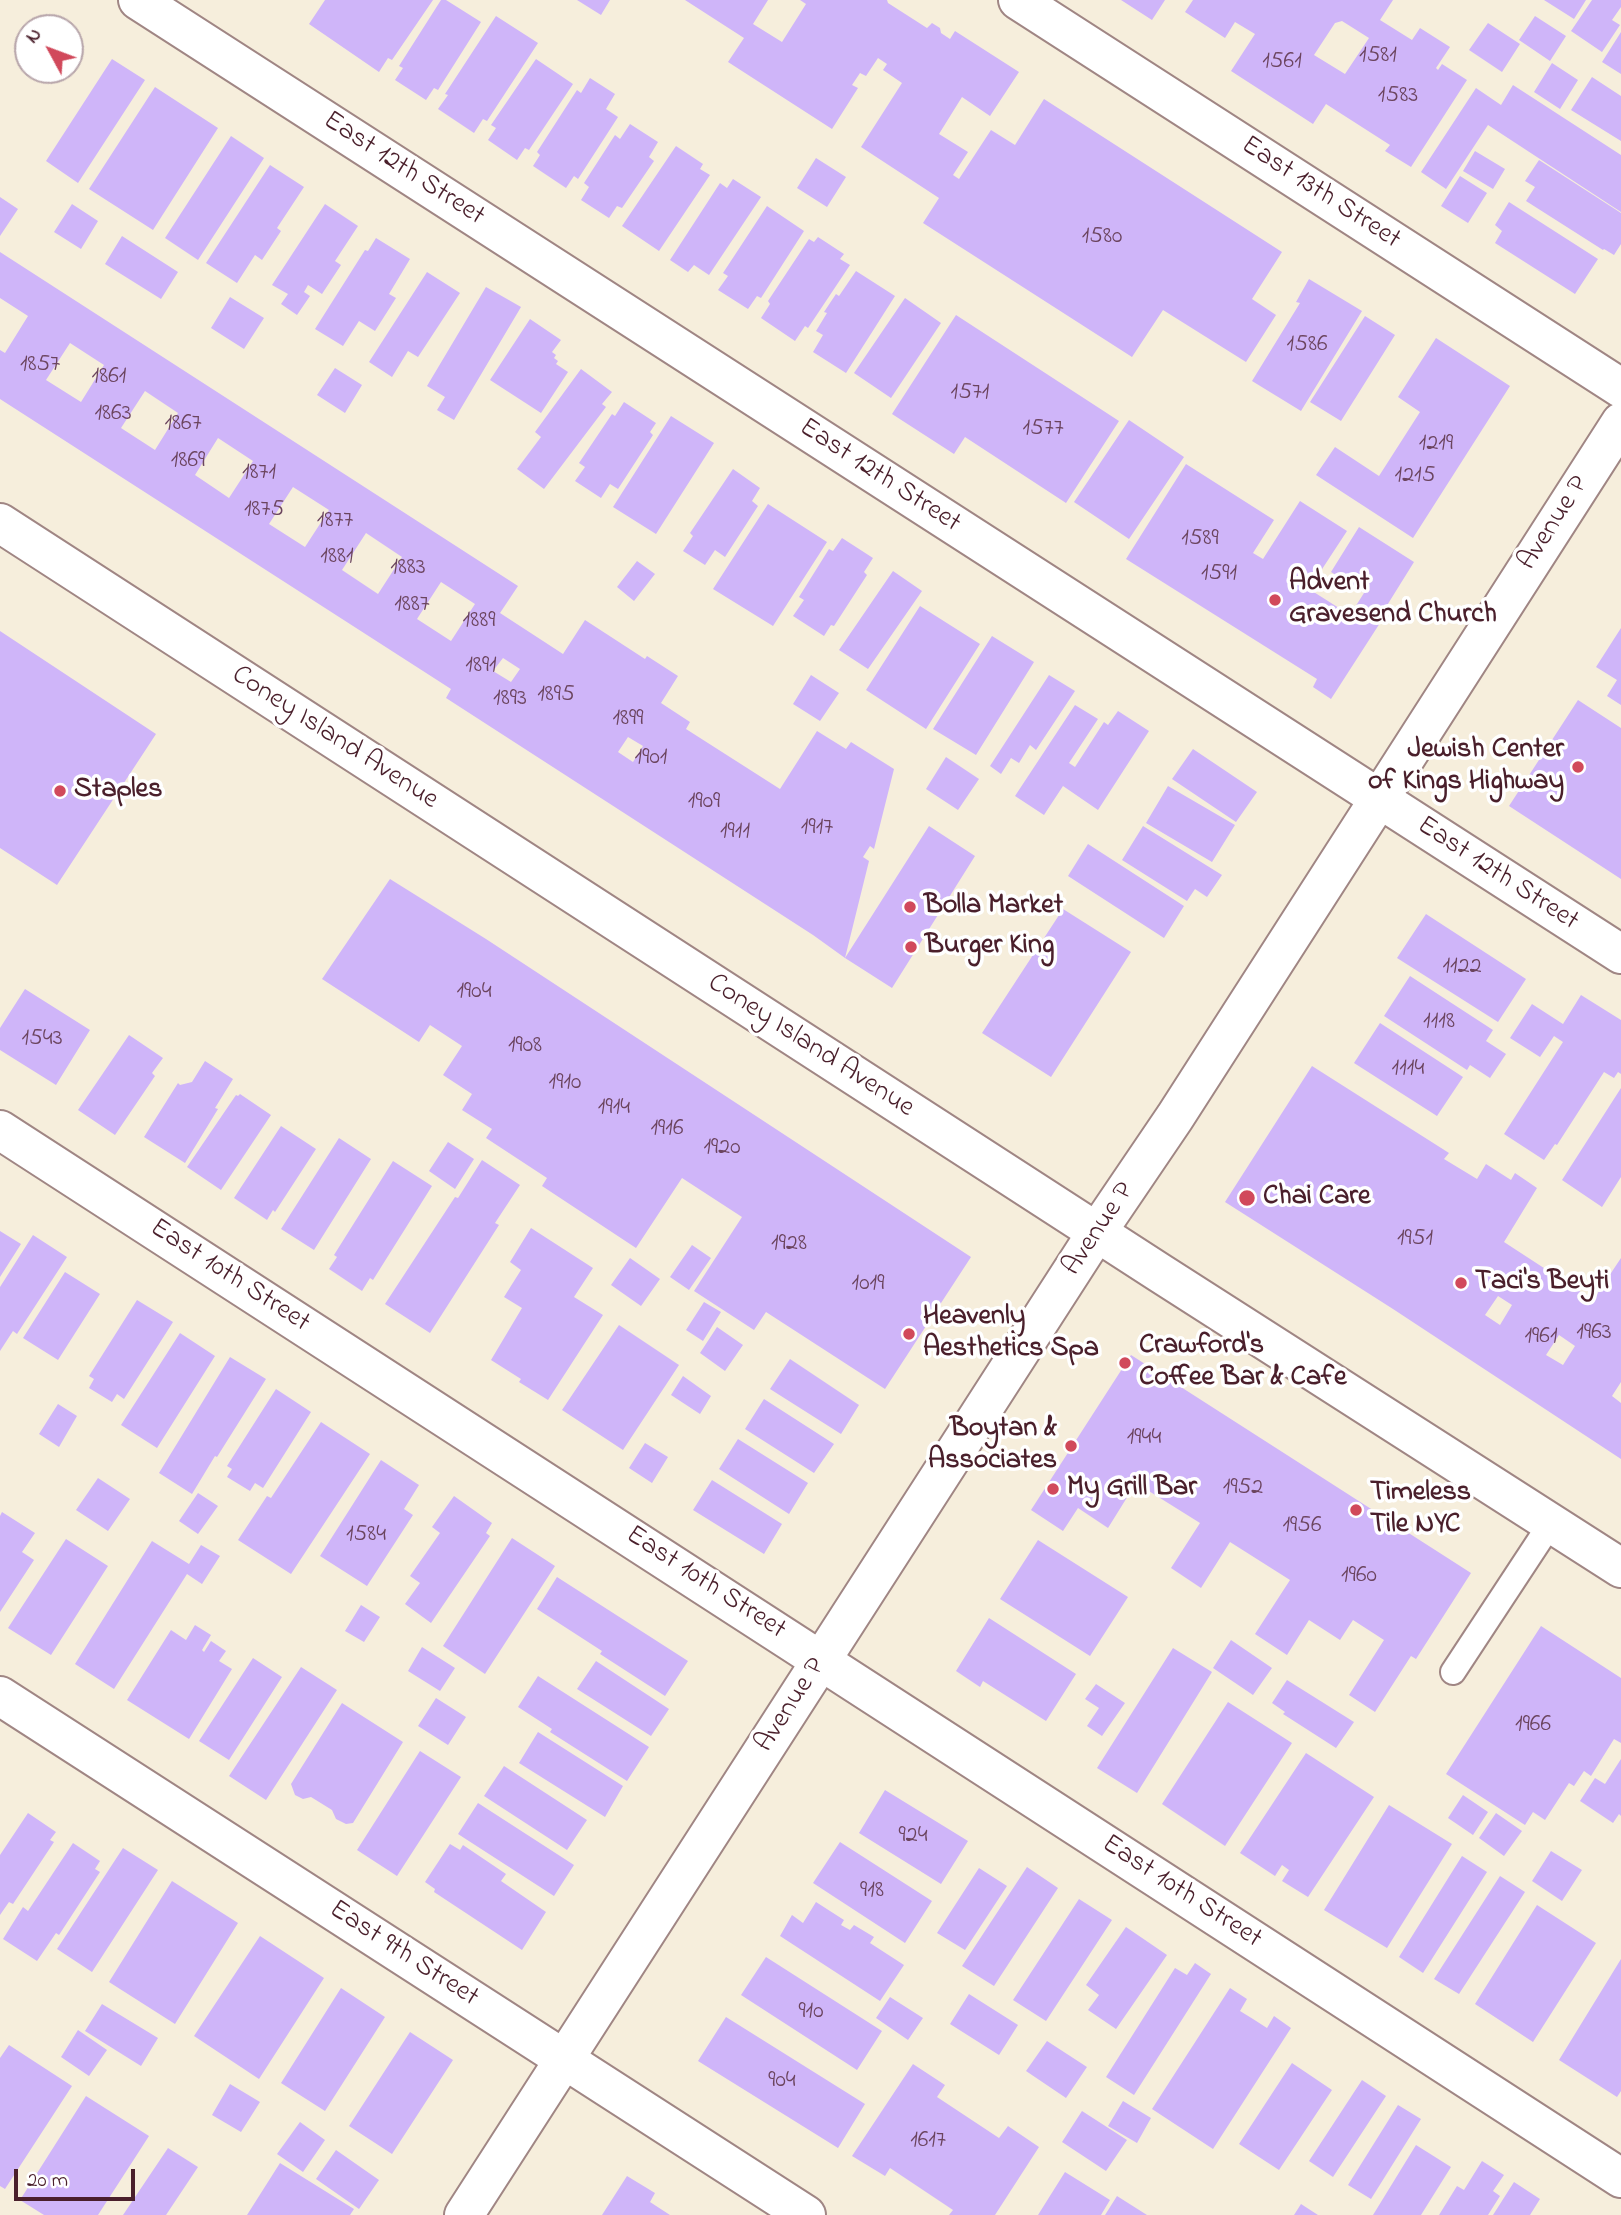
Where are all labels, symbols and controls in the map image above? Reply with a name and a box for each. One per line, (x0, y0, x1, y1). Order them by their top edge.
north arrow (14, 14, 84, 84)
text: N (20, 23, 49, 50)
house number: 1581 (1359, 43, 1397, 71)
house number: 1561 (1262, 49, 1302, 77)
house number: 1583 (1378, 83, 1418, 111)
street label: East 12th Street (316, 105, 490, 235)
street label: East 13th Street (1234, 130, 1406, 258)
house number: 1580 (1082, 224, 1122, 252)
house number: 1586 (1287, 332, 1327, 360)
house number: 1857 (20, 352, 60, 380)
house number: 1861 (92, 364, 126, 392)
house number: 1571 (951, 380, 989, 408)
house number: 1863 (94, 401, 132, 429)
house number: 1867 (164, 411, 202, 439)
street label: East 12th Street (792, 412, 966, 542)
house number: 1577 (1022, 416, 1064, 444)
house number: 1219 (1419, 431, 1453, 459)
house number: 1869 (171, 448, 205, 476)
house number: 1871 (242, 460, 276, 488)
house number: 1215 (1395, 463, 1435, 491)
street label: Avenue P (1512, 471, 1598, 577)
house number: 1875 (244, 497, 284, 525)
house number: 1877 (317, 508, 353, 536)
house number: 1589 (1181, 526, 1219, 554)
house number: 1881 (320, 544, 354, 572)
house number: 1883 (390, 555, 426, 583)
house number: 1591 (1201, 561, 1237, 589)
place label: Advent Gravesend Church (1289, 567, 1497, 633)
house number: 1887 (394, 592, 430, 620)
marker: Advent Gravesend Church (1267, 592, 1283, 608)
house number: 1889 (463, 608, 495, 636)
house number: 1891 (465, 653, 497, 681)
street label: Coney Island Avenue (224, 660, 444, 818)
house number: 1895 (537, 682, 575, 710)
house number: 1893 (493, 686, 527, 714)
house number: 1899 (612, 706, 644, 734)
place label: Jewish Center of Kings Highway (1368, 734, 1564, 800)
house number: 1901 (635, 745, 667, 773)
marker: Jewish Center of Kings Highway (1570, 759, 1586, 775)
place label: Staples (74, 774, 162, 808)
marker: Staples (52, 783, 68, 799)
house number: 1909 (688, 789, 720, 817)
street label: East 12th Street (1410, 810, 1584, 940)
house number: 1917 (801, 815, 833, 843)
house number: 1911 (720, 819, 750, 847)
place label: Bolla Market (924, 890, 1063, 924)
marker: Bolla Market (902, 899, 918, 915)
place label: Burger King (925, 930, 1054, 964)
marker: Burger King (903, 939, 919, 955)
house number: 1122 (1442, 954, 1482, 982)
street label: Coney Island Avenue (700, 968, 920, 1126)
house number: 1904 (456, 979, 492, 1007)
house number: 1118 (1423, 1009, 1455, 1037)
house number: 1543 (21, 1026, 63, 1054)
house number: 1908 (508, 1033, 542, 1061)
house number: 1114 (1392, 1056, 1424, 1084)
house number: 1910 (549, 1070, 581, 1098)
house number: 1914 (598, 1095, 630, 1123)
house number: 1916 (650, 1116, 684, 1144)
house number: 1920 (703, 1135, 741, 1163)
street label: Avenue P (1057, 1177, 1143, 1283)
place label: Chai Care (1263, 1181, 1371, 1215)
marker: Chai Care (1237, 1188, 1257, 1208)
street label: East 10th Street (143, 1213, 315, 1341)
house number: 1951 (1397, 1226, 1433, 1254)
house number: 1928 (771, 1231, 807, 1259)
place label: Taci's Beyti (1475, 1266, 1609, 1300)
house number: 1019 (852, 1271, 884, 1299)
marker: Taci's Beyti (1453, 1275, 1469, 1291)
place label: Heavenly Aesthetics Spa (923, 1301, 1099, 1367)
house number: 1963 (1576, 1320, 1612, 1348)
house number: 1961 (1524, 1324, 1558, 1352)
marker: Heavenly Aesthetics Spa (901, 1326, 917, 1342)
place label: Crawford's Coffee Bar & Cafe (1139, 1330, 1347, 1396)
marker: Crawford's Coffee Bar & Cafe (1117, 1355, 1133, 1371)
place label: Boytan & Associates (928, 1413, 1057, 1479)
house number: 1944 (1127, 1425, 1161, 1453)
marker: Boytan & Associates (1063, 1438, 1079, 1454)
place label: My Grill Bar (1067, 1472, 1197, 1506)
house number: 1952 (1223, 1475, 1263, 1503)
place label: Timeless Tile NYC (1370, 1477, 1471, 1543)
marker: My Grill Bar (1045, 1481, 1061, 1497)
marker: Timeless Tile NYC (1348, 1502, 1364, 1518)
house number: 1956 (1282, 1513, 1322, 1541)
street label: East 10th Street (619, 1520, 791, 1648)
house number: 1584 (346, 1522, 386, 1550)
house number: 1960 (1341, 1563, 1377, 1591)
street label: Avenue P (749, 1653, 835, 1759)
house number: 1966 (1515, 1712, 1551, 1740)
house number: 924 (898, 1823, 928, 1851)
street label: East 10th Street (1095, 1829, 1267, 1957)
house number: 918 (860, 1878, 884, 1906)
street label: East 9th Street (322, 1894, 484, 2016)
house number: 910 (798, 1999, 824, 2027)
house number: 904 (768, 2068, 796, 2096)
house number: 1617 (910, 2128, 946, 2156)
scale bar (18, 2156, 138, 2200)
text: 20 m (27, 2166, 68, 2196)

